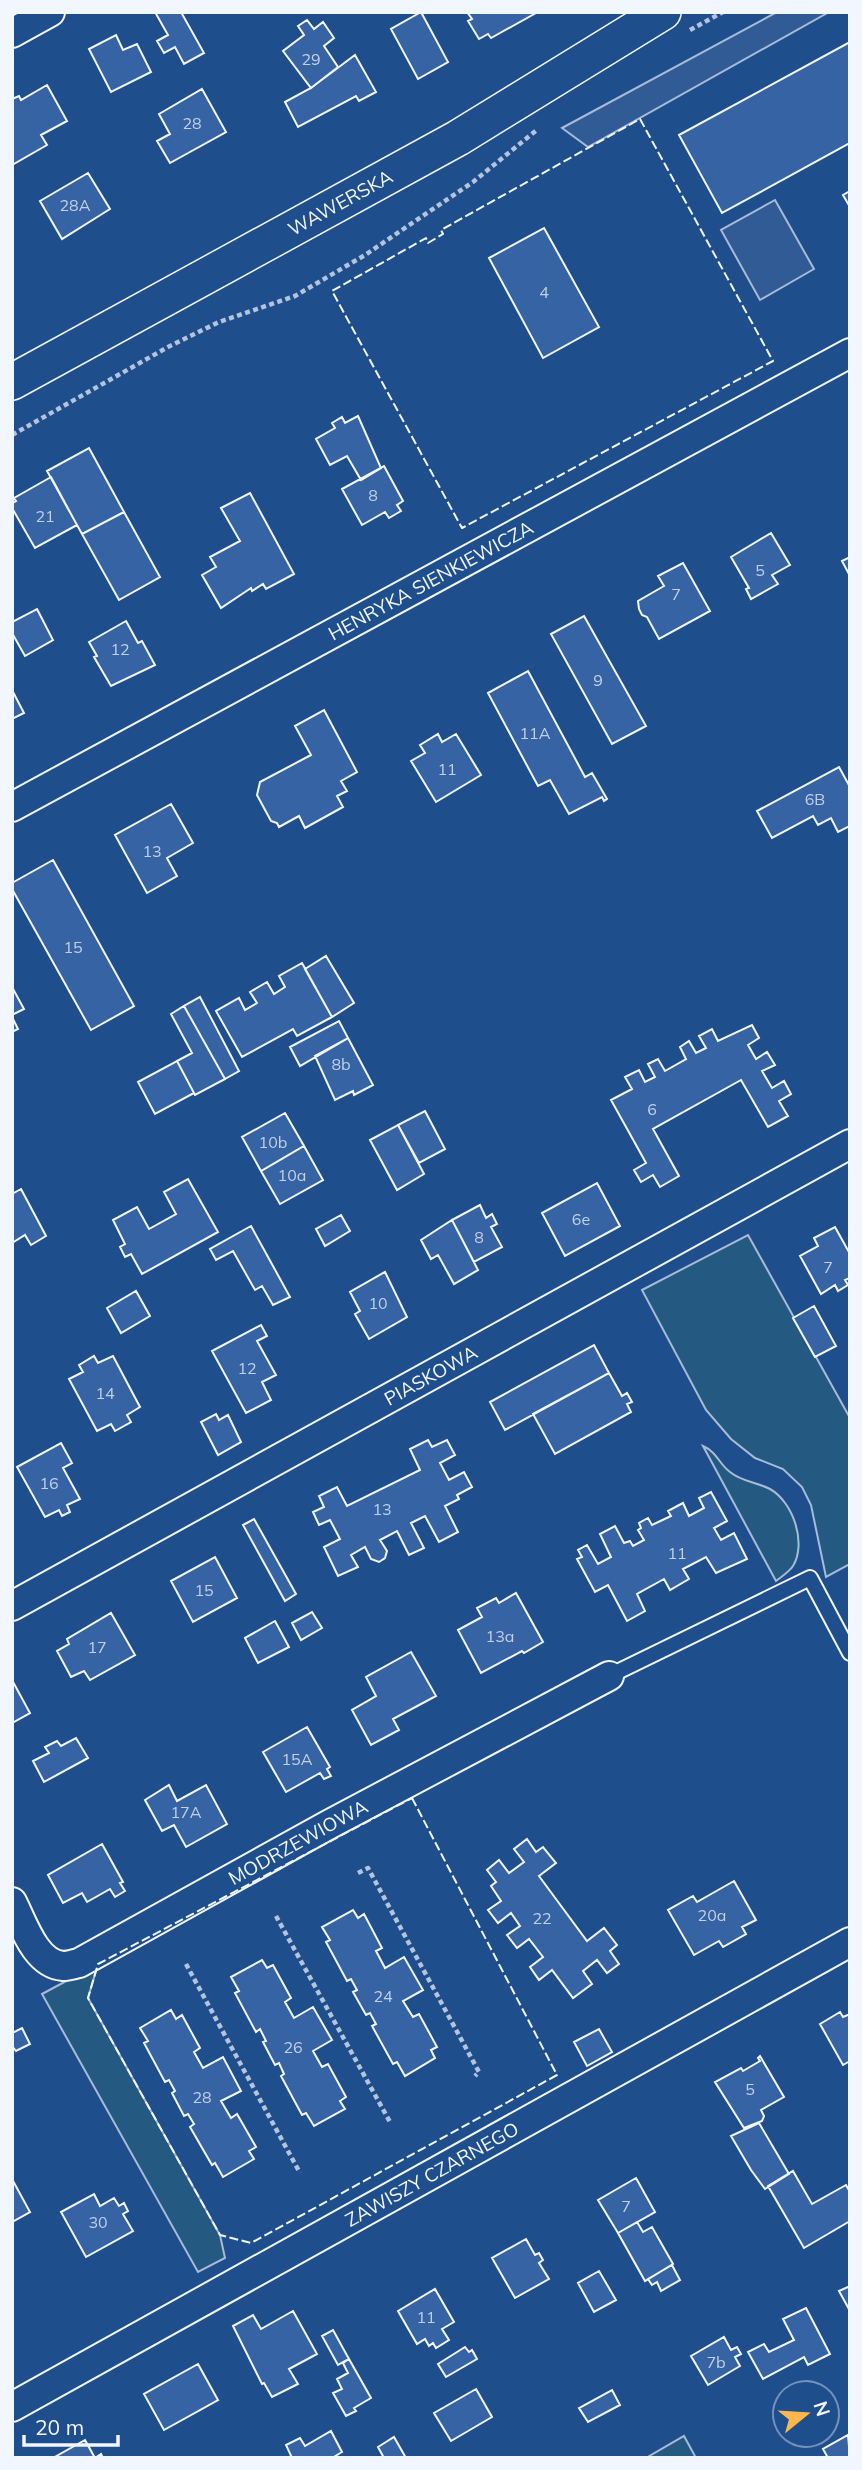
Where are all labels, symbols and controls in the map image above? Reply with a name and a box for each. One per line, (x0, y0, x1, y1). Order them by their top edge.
house number: 29 (301, 49, 321, 69)
house number: 28 (182, 113, 202, 133)
street label: WAWERSKA (284, 164, 397, 241)
house number: 28A (60, 195, 91, 215)
house number: 4 (539, 282, 549, 302)
house number: 8 (368, 485, 378, 505)
house number: 21 (35, 506, 55, 526)
street label: HENRYKA SIENKIEWICZA (324, 515, 537, 645)
house number: 5 (755, 560, 765, 580)
house number: 7 (671, 584, 681, 604)
house number: 12 (110, 639, 130, 659)
house number: 9 (593, 670, 603, 690)
house number: 11A (520, 723, 551, 743)
house number: 11 (437, 759, 457, 779)
house number: 6B (805, 789, 825, 809)
house number: 13 (142, 841, 162, 861)
house number: 15 (63, 937, 83, 957)
house number: 8b (331, 1054, 351, 1074)
house number: 6 (647, 1099, 657, 1119)
house number: 10b (259, 1132, 287, 1152)
house number: 10a (278, 1165, 306, 1185)
house number: 6e (572, 1209, 590, 1229)
house number: 8 (474, 1227, 484, 1247)
house number: 7 (823, 1257, 833, 1277)
house number: 10 (368, 1293, 388, 1313)
street label: PIASKOWA (380, 1340, 481, 1411)
house number: 12 (237, 1358, 257, 1378)
house number: 14 (95, 1383, 115, 1403)
house number: 16 (39, 1473, 59, 1493)
house number: 13 (372, 1499, 392, 1519)
house number: 11 (667, 1543, 687, 1563)
house number: 15 (194, 1580, 214, 1600)
house number: 13a (486, 1626, 514, 1646)
house number: 17 (87, 1637, 107, 1657)
house number: 15A (282, 1749, 313, 1769)
street label: MODRZEWIOWA (224, 1794, 372, 1890)
house number: 17A (171, 1802, 202, 1822)
house number: 20a (698, 1905, 726, 1925)
house number: 22 (532, 1908, 552, 1928)
house number: 24 (373, 1986, 393, 2006)
house number: 26 (283, 2037, 303, 2057)
house number: 5 (745, 2079, 755, 2099)
house number: 28 (192, 2087, 212, 2107)
street label: ZAWISZY CZARNEGO (341, 2116, 523, 2232)
house number: 7 (621, 2196, 631, 2216)
house number: 30 (88, 2212, 108, 2232)
house number: 11 (416, 2307, 436, 2327)
house number: 7b (706, 2352, 726, 2372)
north arrow (771, 2379, 841, 2449)
text: N (809, 2398, 836, 2419)
scale bar (24, 2404, 119, 2448)
text: 20 m (35, 2414, 84, 2440)

